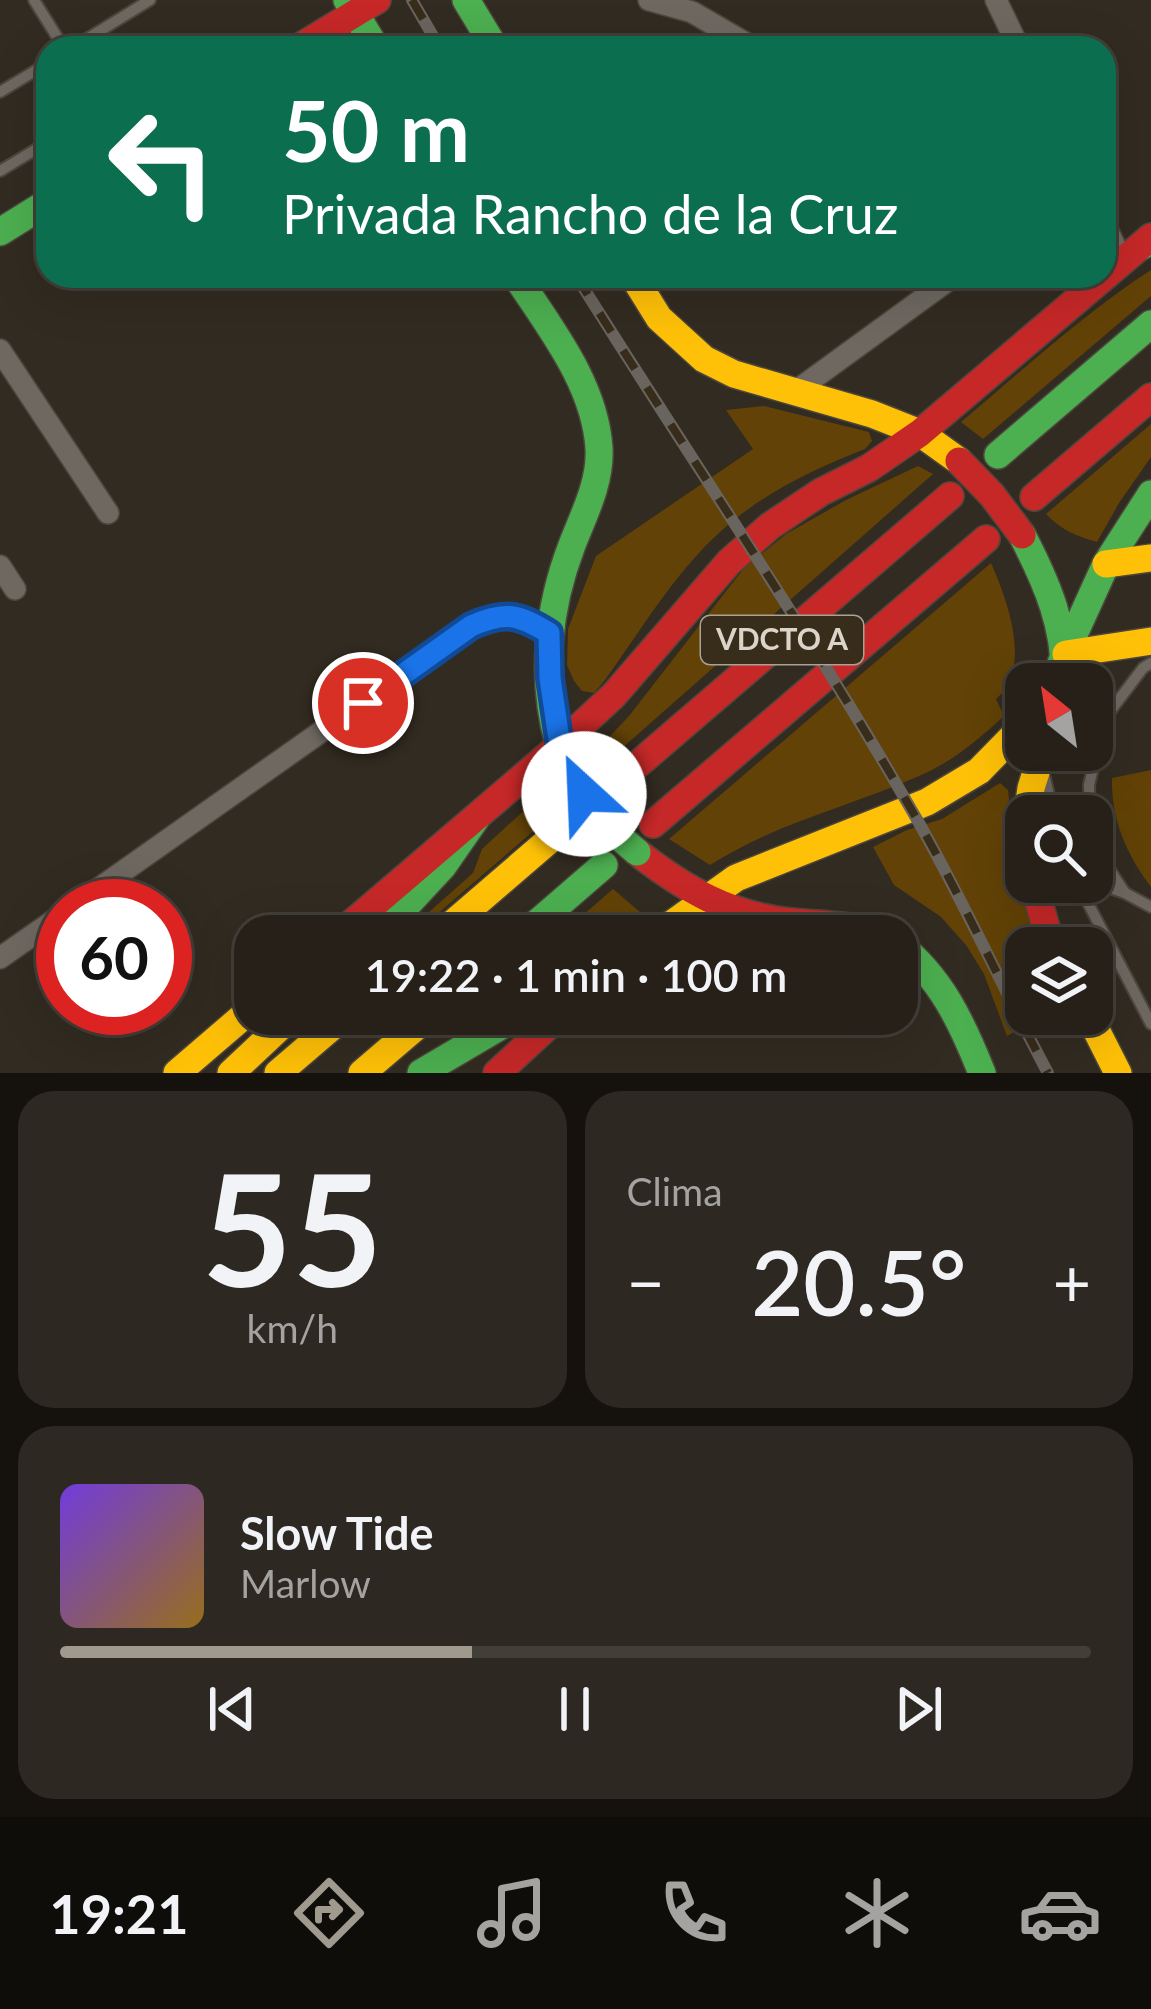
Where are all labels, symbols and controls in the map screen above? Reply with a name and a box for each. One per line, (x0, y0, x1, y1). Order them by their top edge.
text: 50 m (282, 79, 470, 180)
icon: left (84, 84, 240, 240)
text: Privada Rancho de la Cruz (282, 181, 898, 246)
road number: VDCTO A (701, 616, 863, 664)
pin (312, 652, 414, 754)
north arrow (1005, 663, 1113, 771)
map controls (1005, 663, 1113, 1035)
icon: arrive (330, 670, 396, 736)
position arrow (521, 731, 647, 857)
button: search (1005, 795, 1113, 903)
speed limit sign: 60 (36, 879, 192, 1035)
button: layers (1005, 927, 1113, 1035)
text: 19:22 · 1 min · 100 m (365, 948, 787, 1002)
text: 55 (202, 1133, 383, 1320)
text: Clima (627, 1168, 723, 1214)
text: 20.5° (751, 1227, 966, 1335)
text: − (627, 1242, 665, 1321)
text: + (1053, 1242, 1091, 1321)
text: km/h (247, 1305, 338, 1351)
text: Slow Tide (240, 1506, 434, 1560)
text: Marlow (240, 1560, 371, 1606)
icon: previous (199, 1676, 265, 1742)
icon: pause (542, 1676, 608, 1742)
icon: next (886, 1676, 952, 1742)
icon: directions (287, 1871, 371, 1955)
icon: music (470, 1871, 554, 1955)
icon: phone (652, 1871, 736, 1955)
icon: climate (835, 1871, 919, 1955)
icon: car (1018, 1871, 1102, 1955)
text: 19:21 (49, 1881, 189, 1946)

